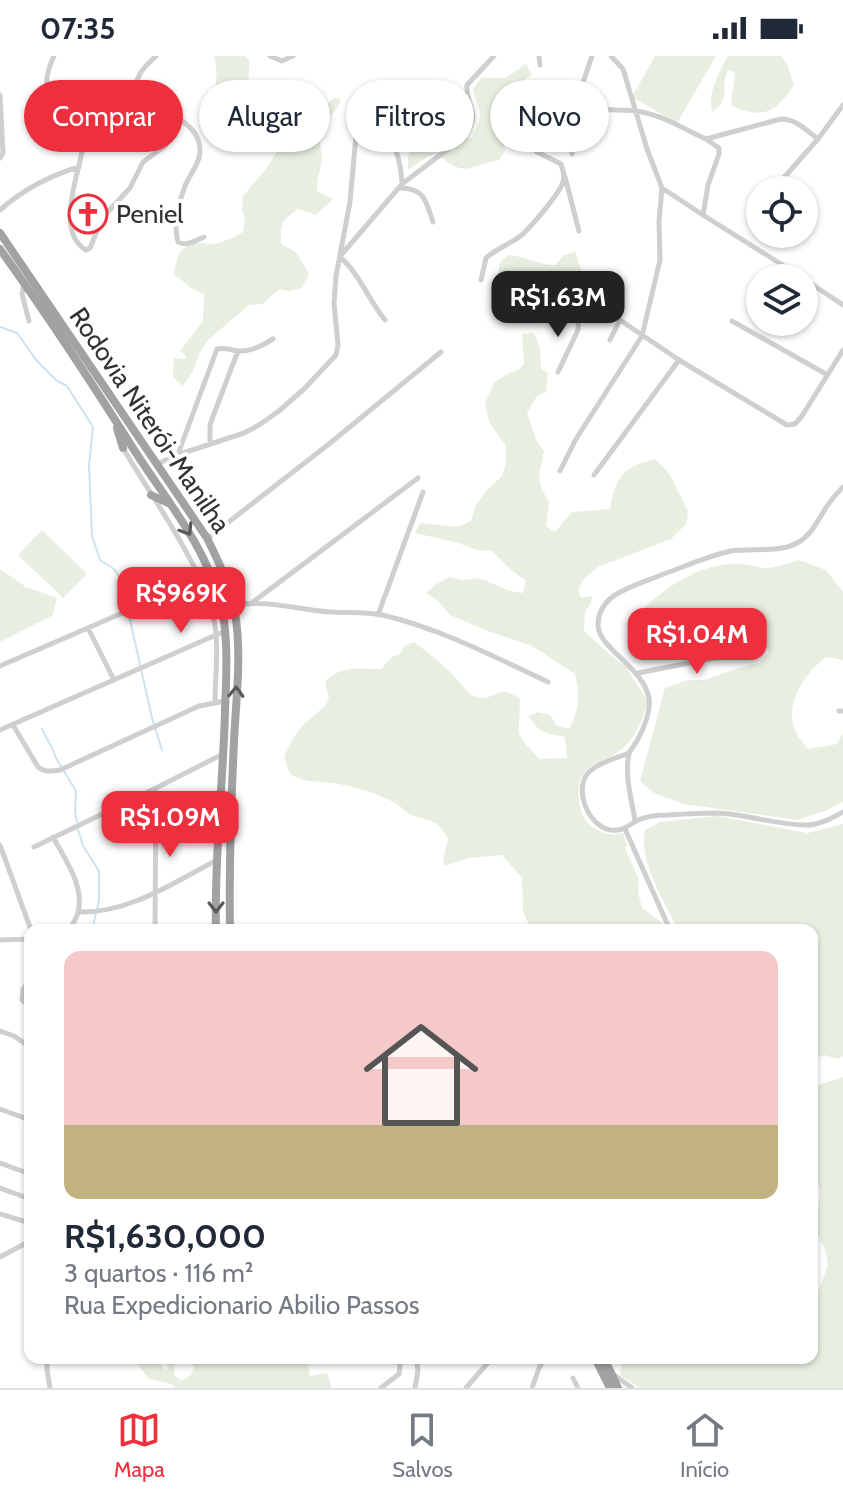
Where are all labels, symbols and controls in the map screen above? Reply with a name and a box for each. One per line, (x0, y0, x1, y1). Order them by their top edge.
text: 07:35 (40, 10, 115, 47)
chip: Comprar (24, 80, 183, 152)
chip: Alugar (199, 80, 330, 152)
chip: Filtros (346, 80, 474, 152)
chip: Novo (490, 80, 609, 152)
map controls (746, 176, 818, 336)
button: locate (746, 176, 818, 248)
church icon: Peniel (67, 193, 109, 235)
place label: Peniel (116, 198, 183, 230)
button: layers (746, 264, 818, 336)
pin: R$1.63M (484, 271, 632, 339)
text: R$1.63M (509, 281, 607, 313)
street label: Rodovia Niterói-Manilha (63, 301, 238, 539)
one-way arrow (178, 521, 193, 536)
pin: R$969K (116, 567, 246, 635)
text: R$969K (135, 577, 227, 609)
pin: R$1.04M (623, 608, 771, 676)
text: R$1.04M (646, 618, 748, 650)
one-way arrow (228, 685, 245, 698)
pin: R$1.09M (96, 791, 244, 859)
text: R$1.09M (120, 801, 220, 833)
one-way arrow (207, 901, 225, 914)
icon: home (349, 1003, 493, 1147)
text: R$1,630,000 (64, 1215, 266, 1257)
text: 3 quartos · 116 m² (64, 1257, 253, 1289)
text: Rua Expedicionario Abilio Passos (64, 1289, 420, 1321)
tab: Mapa (114, 1408, 165, 1483)
tab: Salvos (392, 1408, 453, 1483)
tab: Início (680, 1408, 729, 1483)

